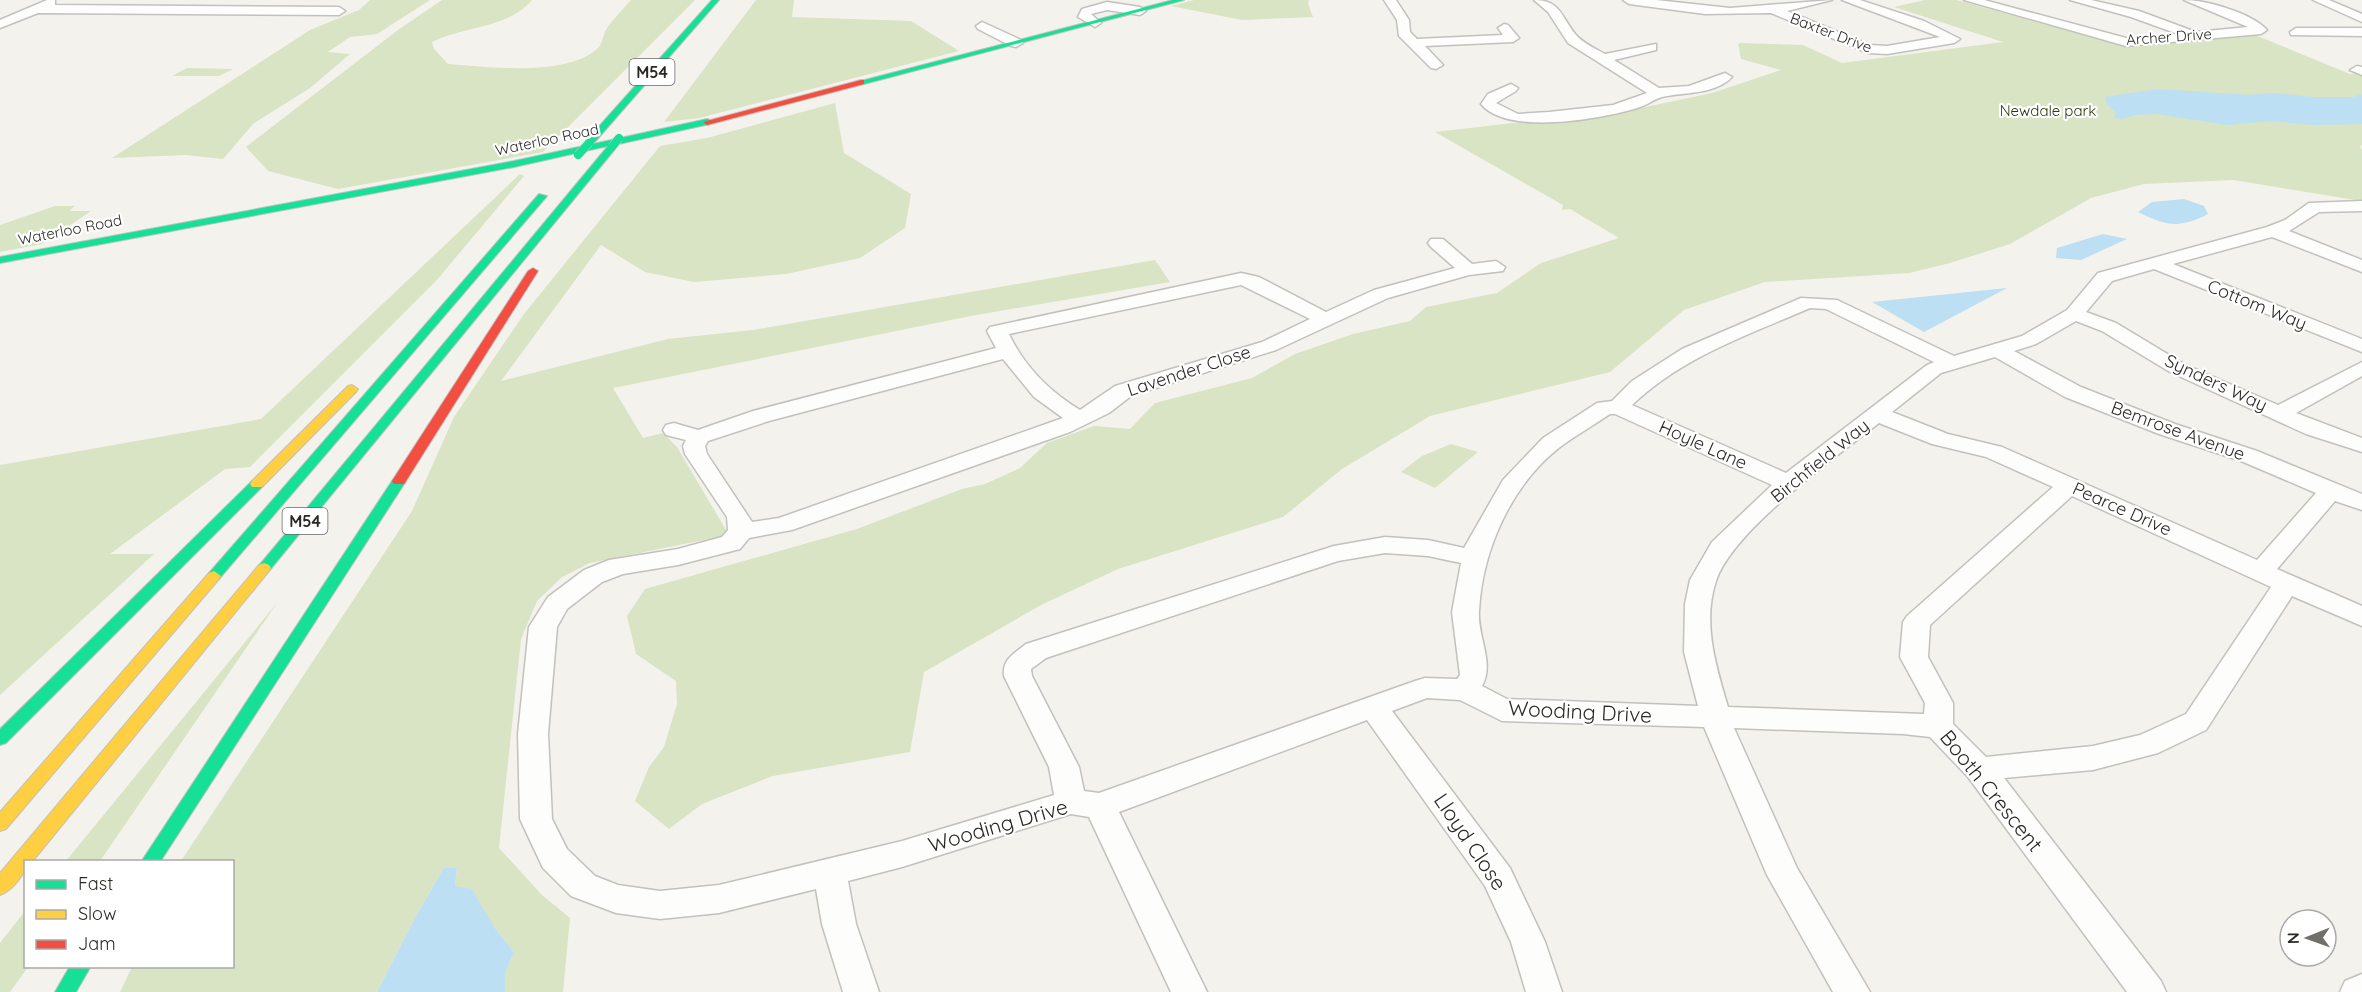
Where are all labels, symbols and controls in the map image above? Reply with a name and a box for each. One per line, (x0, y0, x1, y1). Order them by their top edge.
street label: Baxter Drive (1787, 8, 1875, 57)
street label: Archer Drive (2125, 24, 2212, 49)
road number: M54 (630, 59, 674, 85)
park label: Newdale park (2000, 101, 2096, 120)
street label: Waterloo Road (493, 119, 600, 160)
street label: Waterloo Road (16, 210, 123, 249)
street label: Cottom Way (2204, 274, 2310, 335)
street label: Lavender Close (1124, 340, 1253, 401)
street label: Synders Way (2161, 349, 2271, 416)
street label: Bemrose Avenue (2108, 396, 2248, 465)
street label: Birchfield Way (1766, 414, 1874, 507)
street label: Hoyle Lane (1656, 415, 1751, 474)
street label: Pearce Drive (2069, 476, 2175, 541)
road number: M54 (282, 508, 328, 534)
street label: Wooding Drive (1507, 694, 1653, 728)
street label: Booth Crescent (1935, 724, 2049, 856)
street label: Lloyd Close (1429, 788, 1513, 895)
street label: Wooding Drive (925, 793, 1071, 857)
legend (24, 860, 234, 968)
text: Fast (78, 872, 113, 895)
text: Slow (78, 902, 116, 925)
north arrow (2278, 908, 2338, 968)
text: Jam (78, 932, 116, 955)
text: N (2283, 932, 2303, 944)

